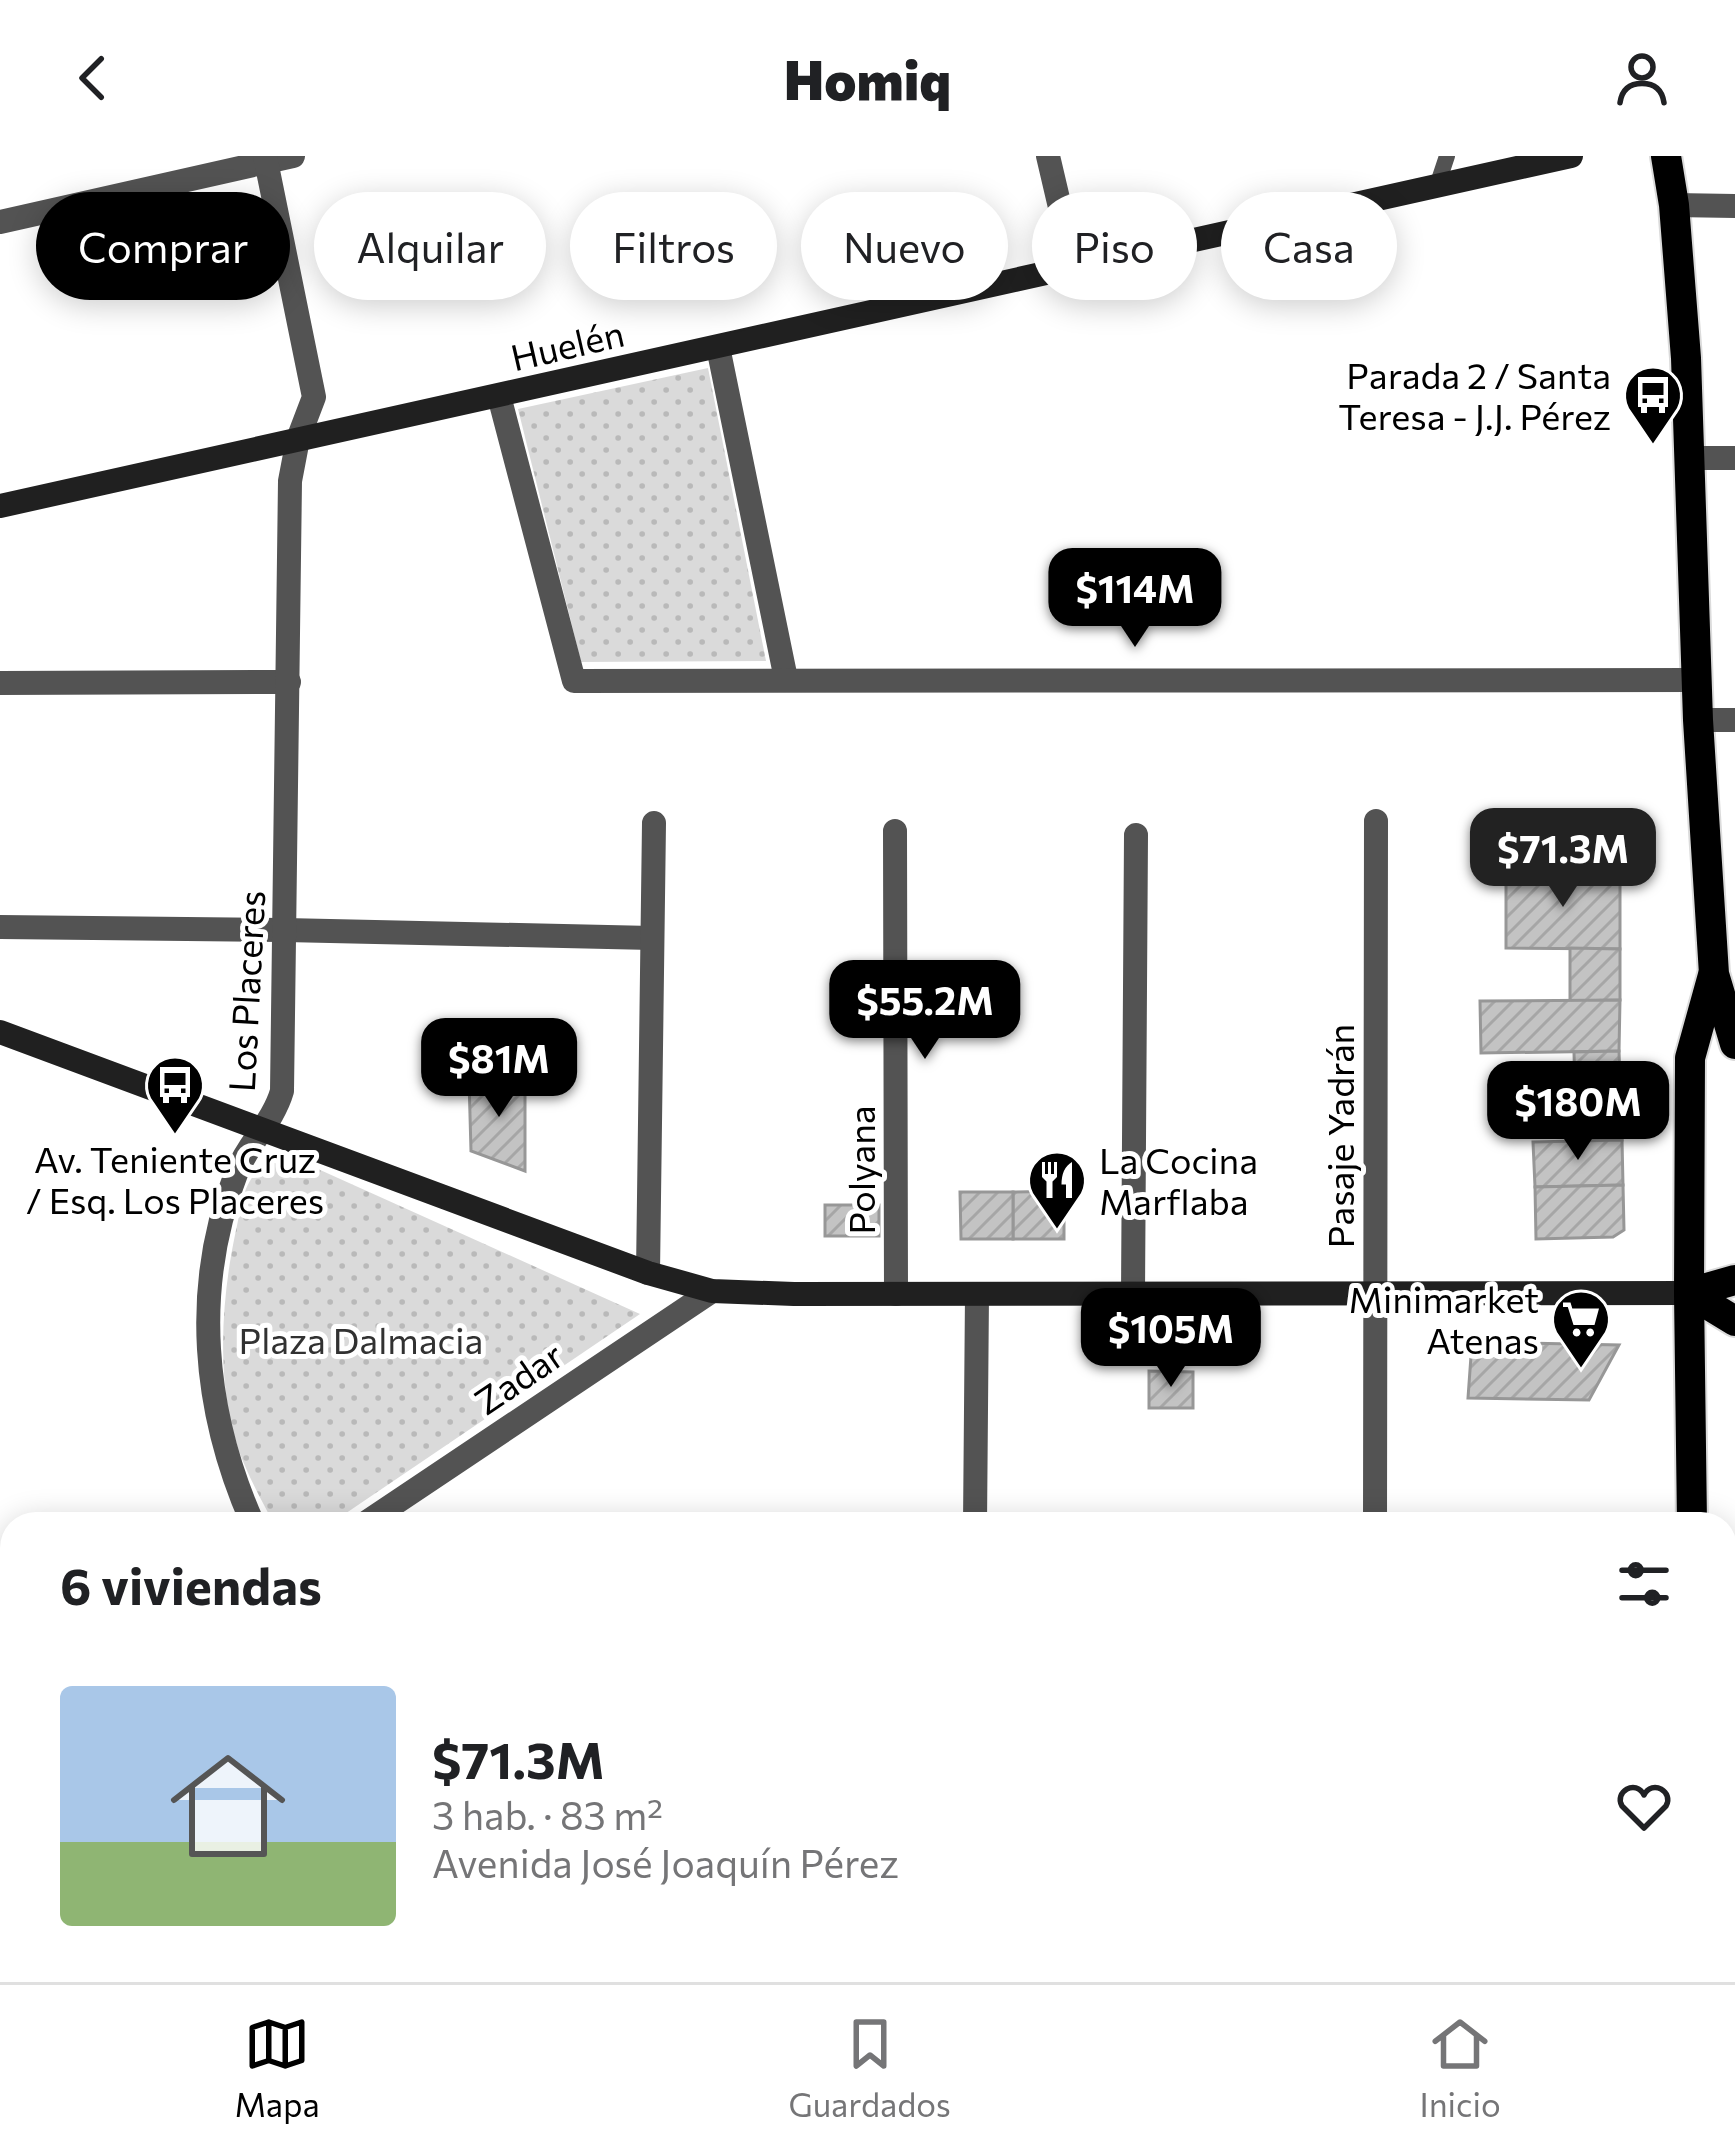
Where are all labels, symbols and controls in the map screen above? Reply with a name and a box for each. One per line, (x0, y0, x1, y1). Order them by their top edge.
icon: back (60, 45, 126, 111)
text: Homiq (784, 45, 951, 111)
icon: person (1609, 45, 1675, 111)
chip: Comprar (36, 192, 290, 300)
chip: Alquilar (314, 192, 546, 300)
chip: Filtros (570, 192, 777, 300)
chip: Nuevo (801, 192, 1008, 300)
chip: Piso (1032, 192, 1197, 300)
chip: Casa (1221, 192, 1397, 300)
street label: Huelén (506, 310, 628, 378)
place label: Parada 2 / Santa Teresa - J.J. Pérez (1338, 352, 1611, 437)
bus stop icon: Parada 2 / Santa Teresa - J.J. Pérez (1622, 364, 1684, 446)
pin: $114M (1051, 548, 1219, 650)
text: $114M (1075, 563, 1195, 611)
pin: $71.3M (1465, 808, 1661, 910)
text: $71.3M (1497, 823, 1629, 871)
street label: Los Placeres (218, 889, 272, 1093)
pin: $55.2M (827, 960, 1023, 1062)
text: $55.2M (856, 975, 994, 1023)
pin: $81M (428, 1018, 570, 1120)
street label: Pasaje Yadrán (1317, 1024, 1361, 1248)
text: $81M (448, 1033, 550, 1081)
bus stop icon: Av. Teniente Cruz / Esq. Los Placeres (144, 1054, 206, 1136)
pin: $180M (1494, 1061, 1662, 1163)
text: $180M (1514, 1076, 1642, 1124)
street label: Polyana (838, 1105, 882, 1235)
place label: Av. Teniente Cruz / Esq. Los Placeres (26, 1136, 324, 1221)
place label: La Cocina Marflaba (1099, 1137, 1258, 1222)
restaurant icon: La Cocina Marflaba (1026, 1149, 1088, 1231)
place label: Minimarket Atenas (1349, 1276, 1539, 1361)
pin: $105M (1087, 1288, 1255, 1390)
supermarket icon: Minimarket Atenas (1550, 1288, 1612, 1370)
text: $105M (1108, 1303, 1234, 1351)
park label: Plaza Dalmacia (239, 1317, 483, 1361)
street label: Zadar (465, 1332, 571, 1422)
icon: filters (1611, 1551, 1677, 1617)
text: 6 viviendas (60, 1553, 322, 1616)
text: $71.3M (432, 1727, 605, 1790)
icon: home (156, 1734, 300, 1878)
icon: heart (1611, 1773, 1677, 1839)
text: 3 hab. · 83 m² (432, 1790, 663, 1838)
text: Avenida José Joaquín Pérez (432, 1838, 899, 1886)
tab: Mapa (234, 2011, 320, 2124)
tab: Guardados (788, 2011, 951, 2124)
tab: Inicio (1419, 2011, 1501, 2124)

